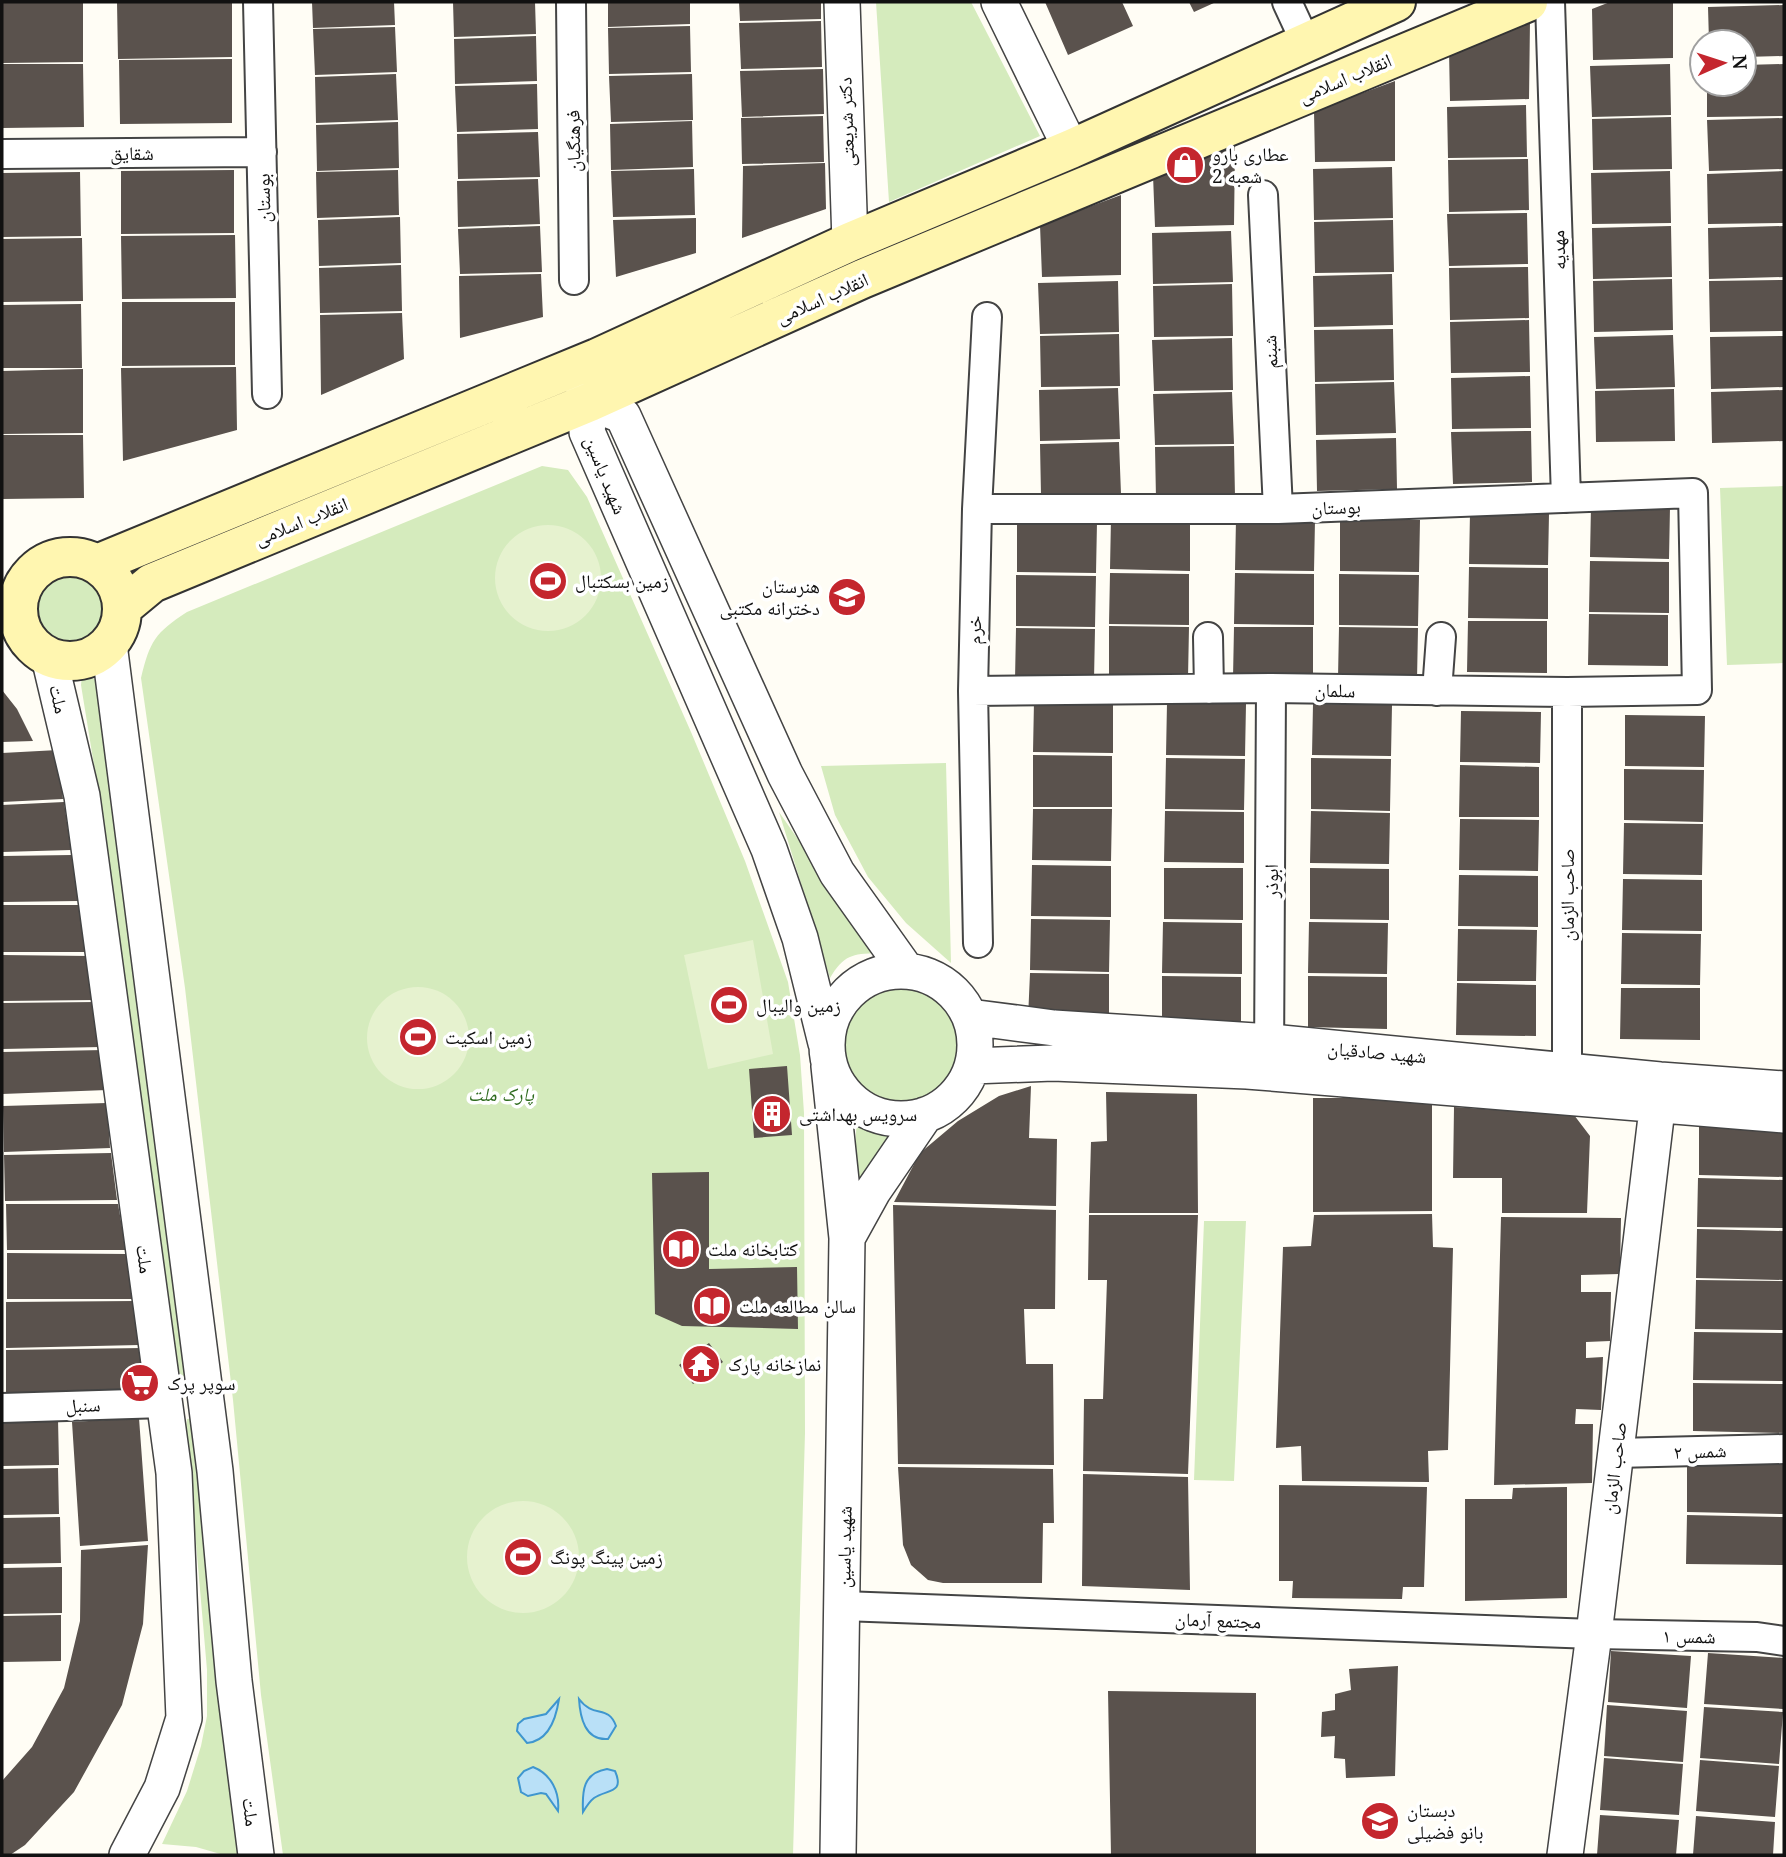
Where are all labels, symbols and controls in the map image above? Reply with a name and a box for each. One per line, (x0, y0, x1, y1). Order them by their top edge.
north arrow (1688, 28, 1758, 98)
street label: انقلاب اسلامی (1295, 47, 1395, 109)
text: N (1727, 54, 1753, 70)
street label: دکتر شریعتی (831, 77, 861, 167)
street label: فرهنگیان (559, 110, 587, 172)
street label: شقایق (110, 140, 154, 166)
place label: عطاری بارو شعبه 2 (1212, 141, 1289, 189)
shop icon: عطاری بارو شعبه 2 (1164, 144, 1206, 186)
street label: بوستان (250, 173, 276, 223)
street label: مهدیه (1544, 230, 1572, 270)
street label: انقلاب اسلامی (772, 266, 872, 330)
street label: شبنم (1256, 335, 1284, 369)
street label: شهید یاسین (579, 432, 633, 518)
street label: انقلاب اسلامی (250, 490, 352, 552)
street label: بوستان (1311, 493, 1361, 521)
sports icon: زمین بسکتبال (527, 560, 569, 602)
place label: زمین بسکتبال (575, 568, 669, 594)
place label: هنرستان دخترانه مکتبی (719, 573, 820, 621)
school or university icon: هنرستان دخترانه مکتبی (826, 576, 868, 618)
street label: خرم (961, 615, 988, 645)
street label: سلمان (1314, 677, 1356, 703)
street label: ملت (43, 682, 75, 716)
street label: صاحب الزمان (1554, 848, 1580, 942)
street label: ابوذر (1258, 864, 1284, 899)
sports icon: زمین والیبال (708, 984, 750, 1026)
place label: زمین والیبال (756, 992, 841, 1018)
sports icon: زمین اسکیت (397, 1016, 439, 1058)
place label: زمین اسکیت (445, 1024, 532, 1050)
street label: شهید صادقیان (1327, 1035, 1427, 1069)
park label: پارک ملت (468, 1081, 535, 1107)
building icon: سرویس بهداشتی (751, 1093, 793, 1135)
place label: سرویس بهداشتی (799, 1101, 917, 1127)
library icon: کتابخانه ملت (660, 1228, 702, 1270)
place label: کتابخانه ملت (708, 1236, 798, 1262)
street label: ملت (130, 1243, 160, 1275)
library icon: سالن مطالعه ملت (691, 1285, 733, 1327)
place label: سالن مطالعه ملت (739, 1293, 856, 1319)
temple icon: نمازخانه پارک (680, 1343, 722, 1385)
place label: نمازخانه پارک (728, 1351, 821, 1377)
supermarket icon: سوپر پرک (119, 1362, 161, 1404)
place label: سوپر پرک (167, 1370, 235, 1396)
street label: سنبل (65, 1391, 101, 1419)
street label: صاحب الزمان (1595, 1420, 1633, 1516)
street label: شمس ۲ (1673, 1437, 1727, 1465)
street label: شهید یاسین (830, 1506, 858, 1588)
sports icon: زمین پینگ پونگ (502, 1536, 544, 1578)
place label: زمین پینگ پونگ (550, 1544, 663, 1570)
street label: مجتمع آرمان (1174, 1605, 1262, 1635)
street label: شمس ۱ (1662, 1623, 1716, 1649)
street label: ملت (236, 1796, 266, 1828)
place label: دبستان بانو فضیلی (1407, 1797, 1483, 1845)
school or university icon: دبستان بانو فضیلی (1359, 1800, 1401, 1842)

